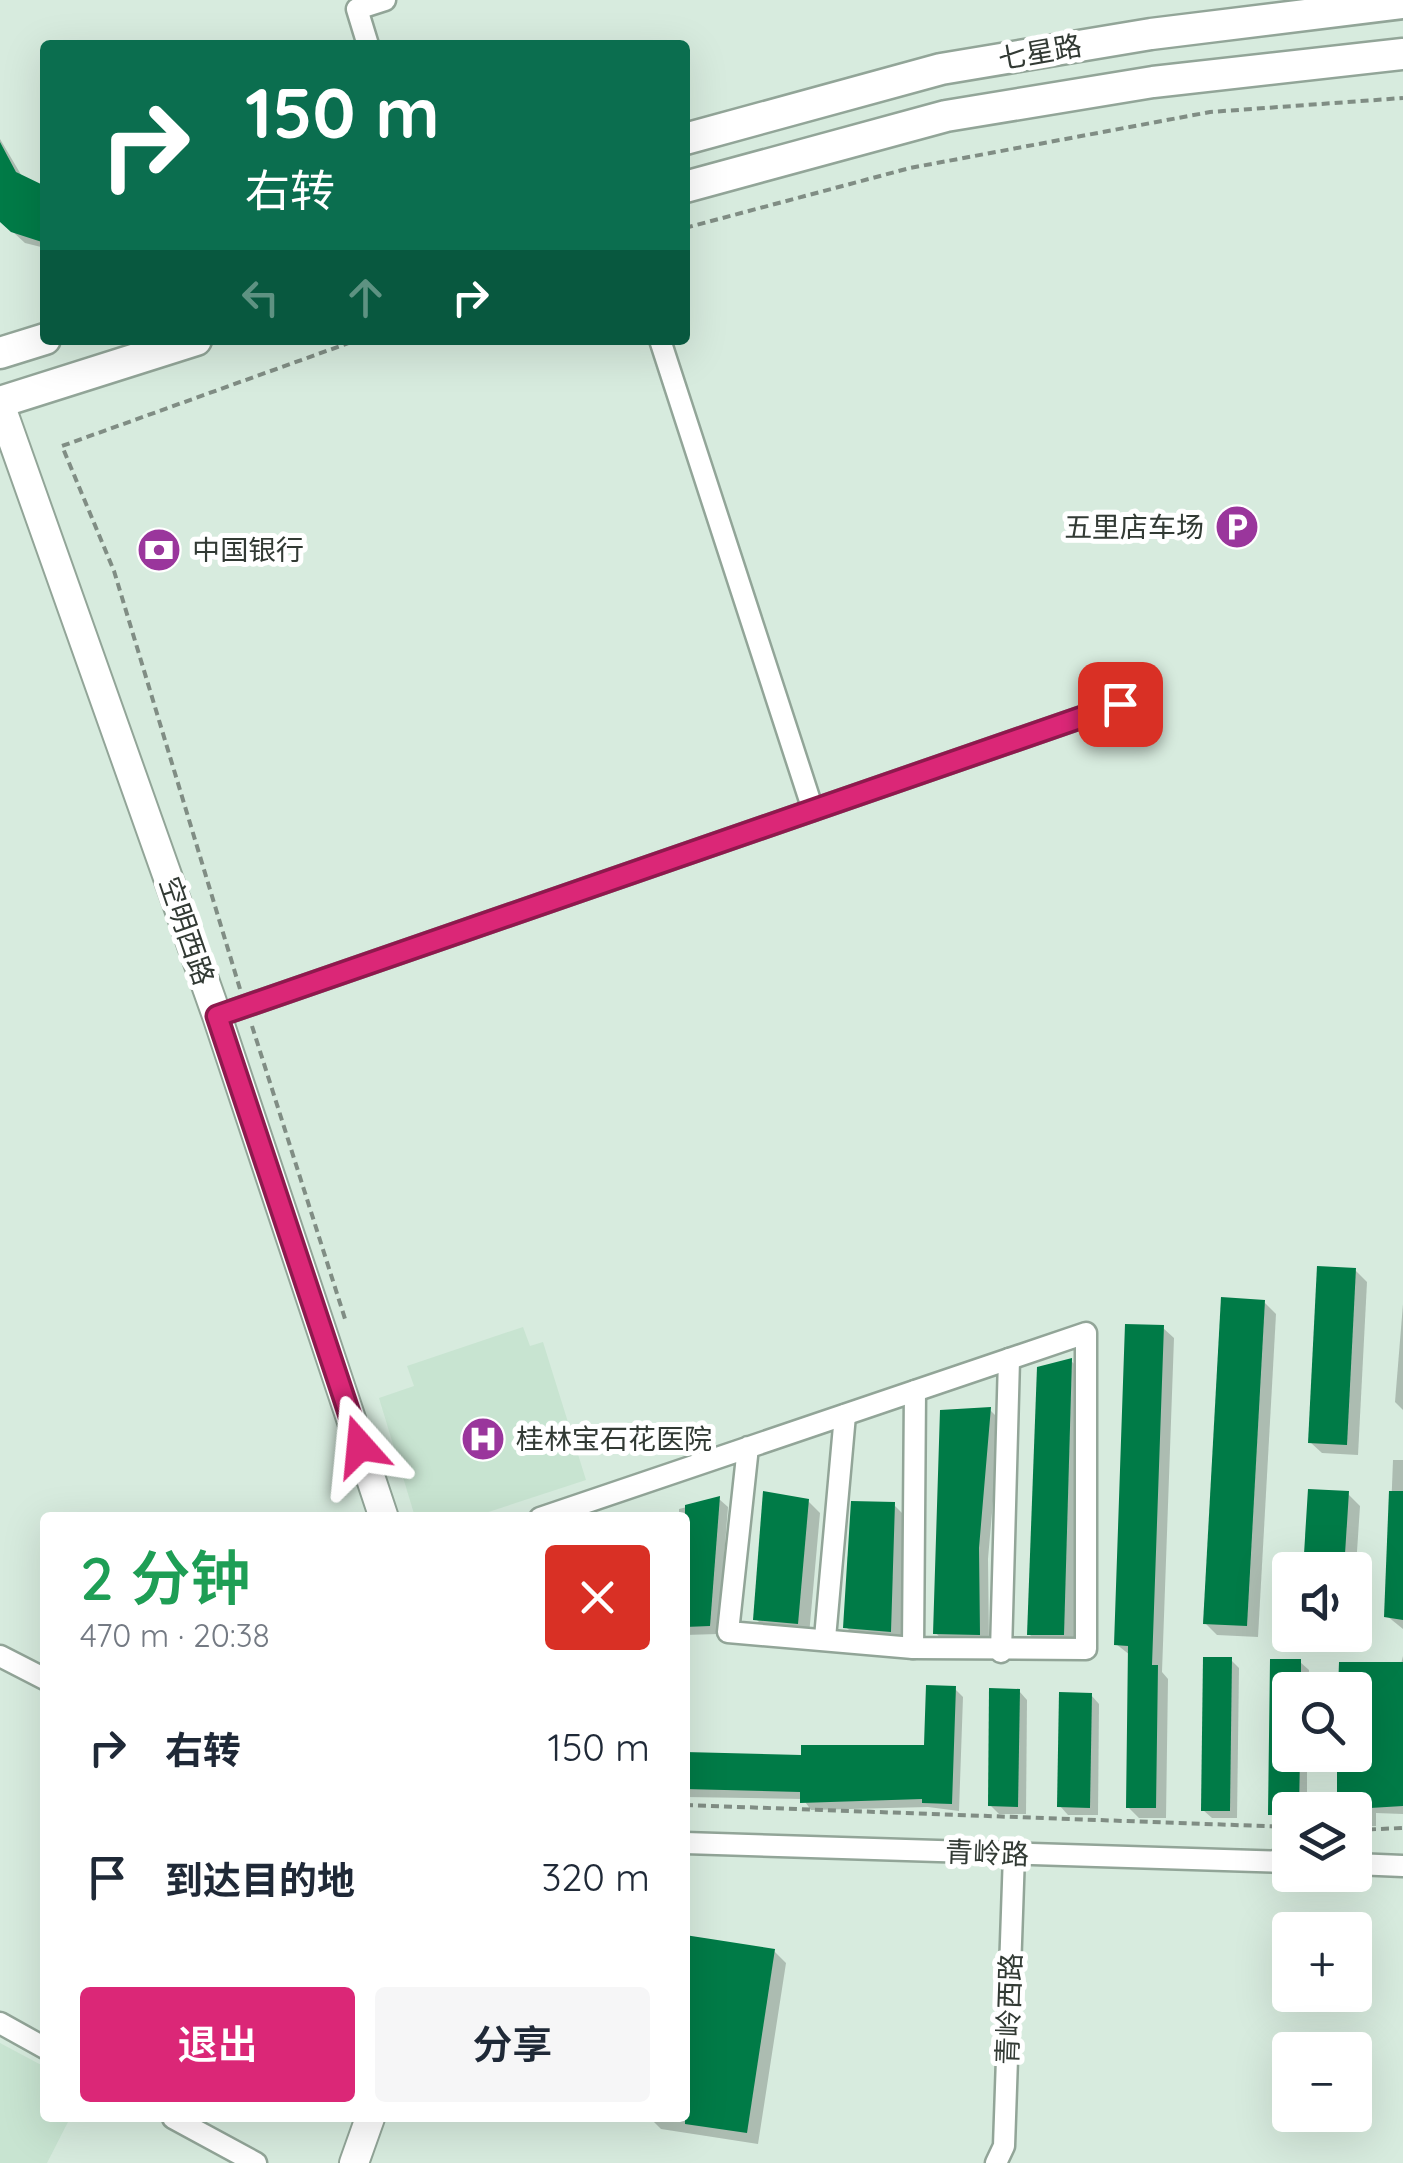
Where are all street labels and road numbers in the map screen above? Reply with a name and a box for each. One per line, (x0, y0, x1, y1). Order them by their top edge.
street label: 七星路 (996, 27, 1084, 76)
street label: 空明西路 (153, 872, 222, 989)
street label: 青岭路 (944, 1834, 1030, 1871)
street label: 青岭西路 (989, 1952, 1028, 2066)

